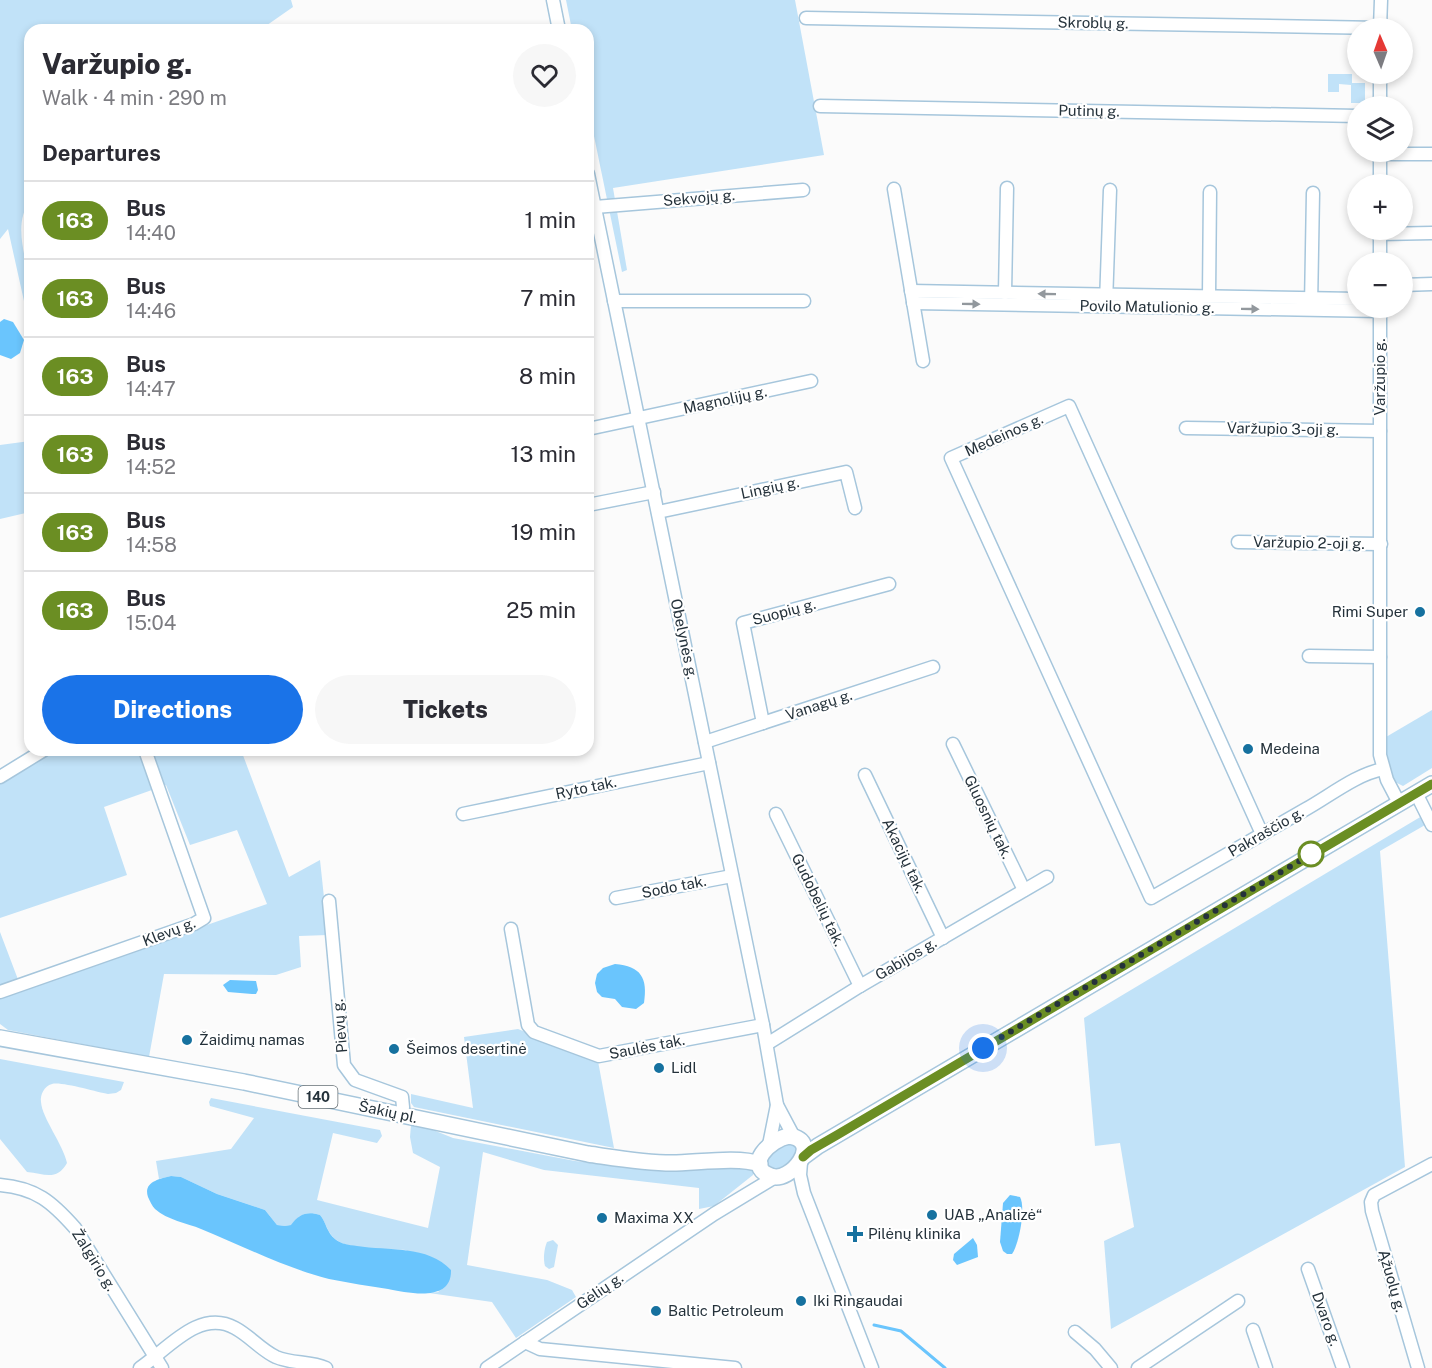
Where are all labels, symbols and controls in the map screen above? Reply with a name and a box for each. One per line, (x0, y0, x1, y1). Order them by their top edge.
street label: Skroblų g. (1057, 13, 1129, 32)
north arrow (1347, 18, 1413, 84)
map controls (1347, 18, 1413, 318)
button: heart (513, 44, 576, 107)
text: Varžupio g. (42, 47, 192, 80)
text: Walk · 4 min · 290 m (42, 86, 227, 110)
button: layers (1347, 96, 1413, 162)
street label: Putinų g. (1058, 101, 1120, 120)
text: Departures (42, 140, 161, 166)
button: + (1347, 174, 1413, 240)
street label: Sekvojų g. (662, 186, 736, 209)
text: Bus (126, 195, 166, 221)
text: 1 min (524, 207, 576, 233)
text: 163 (57, 208, 93, 233)
text: 14:40 (126, 221, 176, 245)
button: − (1347, 252, 1413, 318)
text: Bus (126, 273, 166, 299)
text: 7 min (520, 285, 576, 311)
text: 163 (57, 286, 93, 311)
one-way arrow (1038, 289, 1057, 298)
street label: Povilo Matulionio g. (1079, 297, 1215, 316)
text: 14:46 (126, 299, 176, 323)
one-way arrow (962, 299, 981, 308)
one-way arrow (1241, 304, 1260, 313)
street label: Varžupio g. (1371, 338, 1388, 416)
text: Bus (126, 351, 166, 377)
text: 8 min (519, 363, 576, 389)
text: 163 (57, 364, 93, 389)
text: 14:47 (126, 377, 176, 401)
street label: Magnolijų g. (681, 382, 768, 417)
street label: Medeinos g. (962, 410, 1046, 459)
street label: Varžupio 3-oji g. (1227, 419, 1339, 438)
text: Bus (126, 429, 166, 455)
text: 13 min (511, 441, 576, 467)
text: 163 (57, 442, 93, 467)
text: 14:52 (126, 455, 176, 479)
street label: Lingių g. (739, 473, 801, 502)
text: Bus (126, 507, 166, 533)
text: 19 min (511, 519, 576, 545)
text: 163 (57, 520, 93, 545)
text: 14:58 (126, 533, 177, 557)
street label: Varžupio 2-oji g. (1253, 533, 1365, 552)
text: Bus (126, 585, 166, 611)
street label: Suopių g. (750, 595, 817, 628)
text: 25 min (506, 597, 576, 623)
street label: Obelynės g. (668, 597, 701, 681)
text: 163 (57, 598, 93, 623)
place label: Rimi Super (1332, 603, 1408, 620)
marker: Rimi Super (1413, 605, 1427, 619)
text: 15:04 (126, 611, 176, 635)
button: Directions (42, 675, 303, 744)
button: Tickets (315, 675, 576, 744)
street label: Vanagų g. (783, 686, 854, 723)
place label: Medeina (1260, 740, 1320, 757)
marker: Medeina (1241, 742, 1255, 756)
street label: Gluosnių tak. (961, 772, 1016, 861)
street label: Ryto tak. (554, 773, 618, 802)
street label: Pakraščio g. (1225, 803, 1306, 860)
street label: Akacijų tak. (879, 816, 930, 896)
unlabelled marker (1298, 841, 1324, 867)
street label: Gudobelių tak. (789, 851, 848, 949)
street label: Sodo tak. (640, 872, 708, 901)
street label: Klevų g. (140, 914, 198, 949)
street label: Gabijos g. (872, 934, 939, 983)
street label: Pievų g. (329, 998, 350, 1054)
place label: Žaidimų namas (199, 1031, 305, 1048)
street label: Saulės tak. (608, 1031, 686, 1062)
marker: Žaidimų namas (180, 1033, 194, 1047)
your location (968, 1033, 998, 1063)
place label: Šeimos desertinė (406, 1040, 527, 1057)
marker: Šeimos desertinė (387, 1042, 401, 1056)
place label: Lidl (671, 1059, 697, 1076)
marker: Lidl (652, 1061, 666, 1075)
road number: 140 (298, 1086, 338, 1108)
street label: Šakių pl. (357, 1097, 419, 1126)
place label: UAB „Analizė“ (944, 1206, 1042, 1223)
marker: UAB „Analizė“ (925, 1208, 939, 1222)
place label: Maxima XX (614, 1209, 694, 1226)
marker: Maxima XX (595, 1211, 609, 1225)
street label: Žalgirio g. (69, 1225, 120, 1294)
marker: Pilėnų klinika (846, 1225, 864, 1243)
place label: Pilėnų klinika (868, 1225, 961, 1242)
street label: Ąžuolų g. (1375, 1248, 1410, 1314)
street label: Gėlių g. (573, 1269, 626, 1312)
street label: Dvaro g. (1309, 1289, 1344, 1348)
place label: Iki Ringaudai (813, 1292, 903, 1309)
marker: Iki Ringaudai (794, 1294, 808, 1308)
place label: Baltic Petroleum (668, 1302, 784, 1319)
marker: Baltic Petroleum (649, 1304, 663, 1318)

